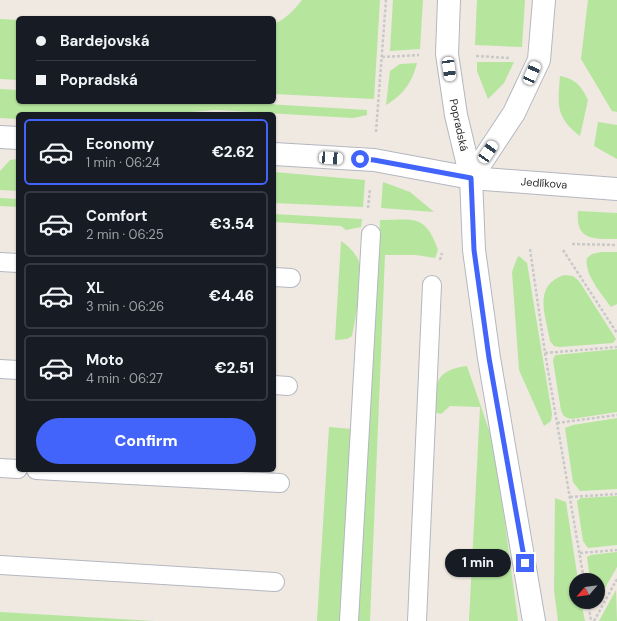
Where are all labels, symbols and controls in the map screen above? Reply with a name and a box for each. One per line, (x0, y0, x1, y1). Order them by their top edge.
text: Bardejovská (60, 31, 150, 51)
car (441, 56, 457, 82)
car (522, 60, 542, 86)
text: Popradská (60, 70, 138, 90)
street label: Popradská (447, 97, 471, 153)
icon: car (38, 134, 74, 170)
text: Economy (86, 134, 154, 154)
car (476, 139, 500, 165)
text: €2.62 (212, 142, 254, 162)
route start (351, 150, 369, 168)
car (319, 151, 343, 165)
text: 1 min · 06:24 (86, 154, 160, 171)
street label: Jedlíkova (520, 174, 568, 192)
icon: car (38, 206, 74, 242)
text: Comfort (86, 206, 147, 226)
text: €3.54 (210, 214, 254, 234)
text: 2 min · 06:25 (86, 226, 164, 243)
icon: car (38, 278, 74, 314)
text: XL (86, 278, 104, 298)
text: €4.46 (209, 286, 254, 306)
text: 3 min · 06:26 (86, 298, 164, 315)
icon: car (38, 350, 74, 386)
text: Moto (86, 350, 124, 370)
text: €2.51 (215, 358, 254, 378)
text: 4 min · 06:27 (86, 370, 163, 387)
button: Confirm (36, 418, 256, 464)
callout: 1 min (445, 549, 511, 577)
text: 1 min (462, 554, 494, 571)
route end (516, 554, 534, 572)
north arrow (569, 573, 605, 609)
map controls (569, 573, 605, 609)

